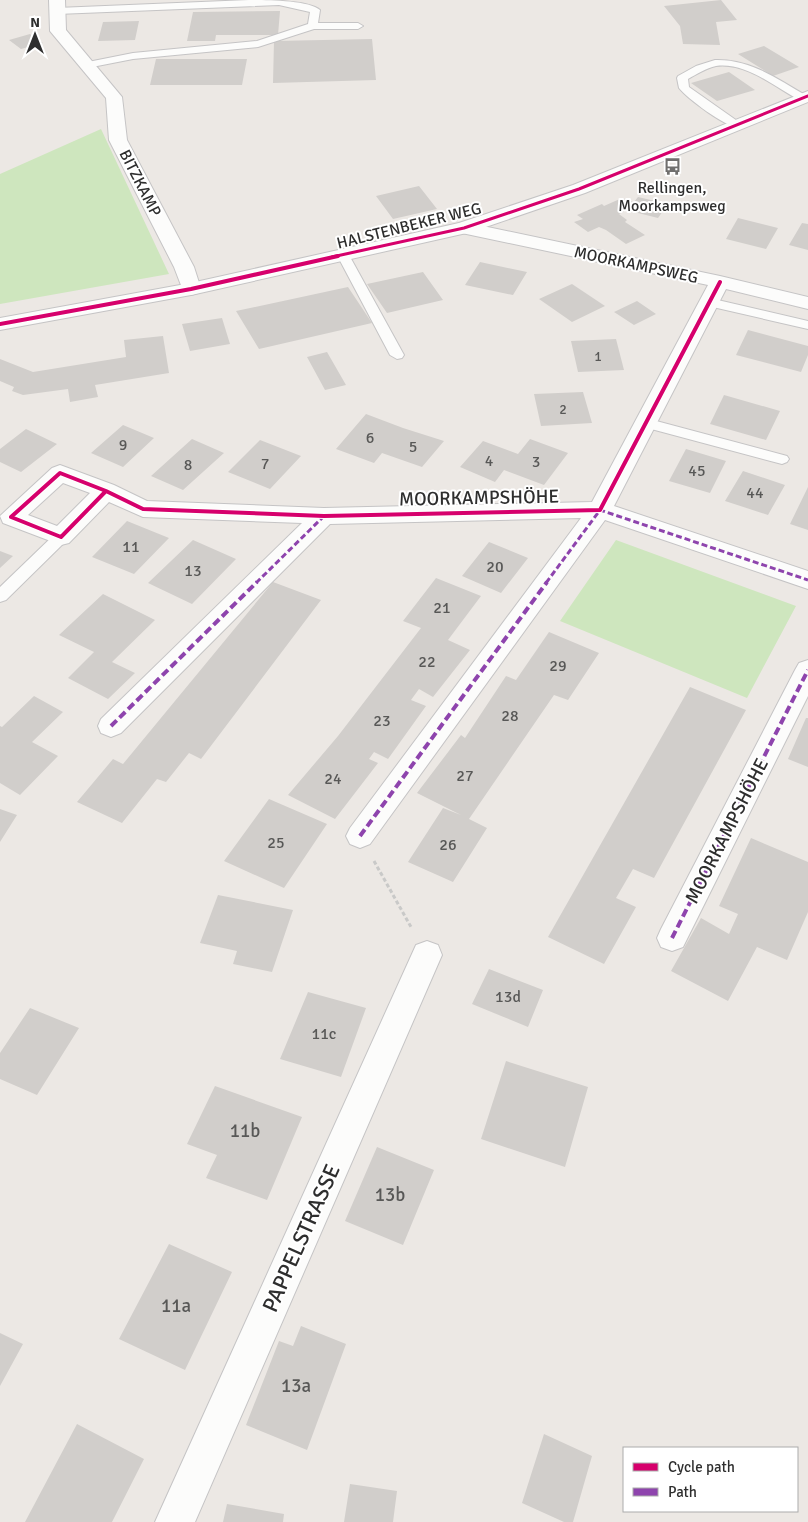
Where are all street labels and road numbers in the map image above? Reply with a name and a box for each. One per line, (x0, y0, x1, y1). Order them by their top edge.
street label: BITZKAMP (115, 146, 165, 220)
street label: HALSTENBEKER WEG (335, 198, 483, 254)
street label: MOORKAMPSWEG (572, 242, 700, 288)
street label: MOORKAMPSHÖHE (399, 485, 559, 511)
street label: MOORKAMPSHÖHE (680, 754, 774, 908)
street label: PAPPELSTRASSE (256, 1160, 346, 1316)

